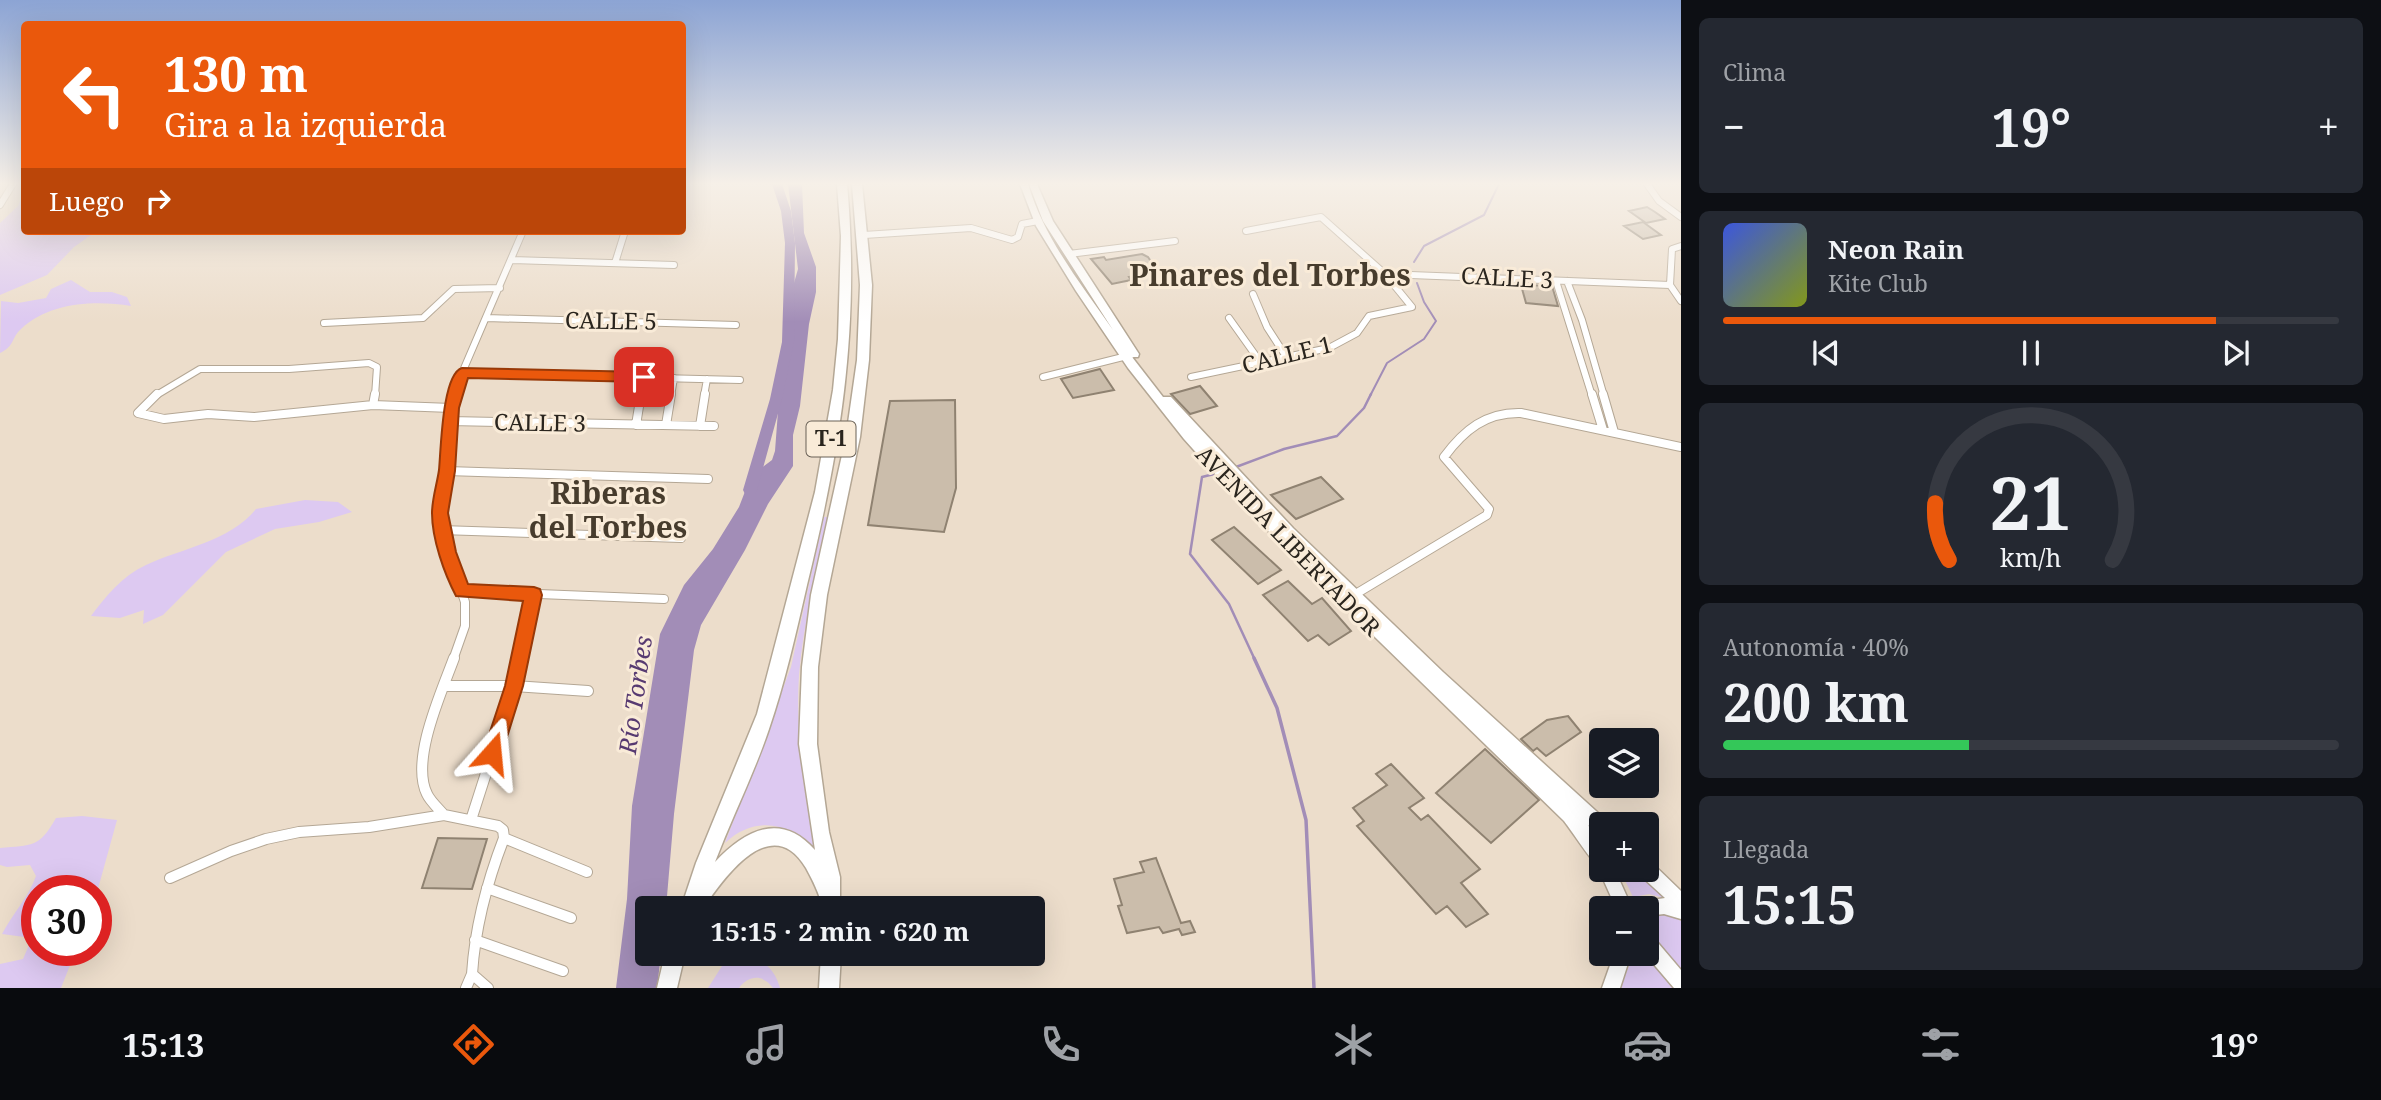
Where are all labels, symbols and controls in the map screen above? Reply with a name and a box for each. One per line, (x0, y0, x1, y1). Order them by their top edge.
text: 130 m (164, 40, 308, 106)
icon: left (49, 49, 140, 140)
text: Clima (1723, 56, 1786, 88)
text: 19° (1992, 91, 2071, 162)
text: − (1723, 100, 1745, 152)
text: + (2318, 100, 2339, 152)
text: Gira a la izquierda (164, 103, 447, 146)
icon: right (139, 182, 177, 220)
text: Luego (49, 183, 125, 219)
text: Neon Rain (1828, 231, 1964, 267)
district label: Pinares del Torbes (1129, 254, 1411, 295)
street label: CALLE 3 (1460, 259, 1554, 295)
text: Kite Club (1828, 267, 1928, 299)
street label: CALLE 5 (565, 303, 657, 337)
street label: CALLE 1 (1238, 327, 1335, 381)
icon: previous (1807, 334, 1845, 372)
icon: pause (2012, 334, 2050, 372)
icon: next (2217, 334, 2255, 372)
pin (614, 347, 674, 407)
icon: arrive (625, 358, 663, 396)
street label: CALLE 3 (494, 405, 586, 439)
road number: T-1 (806, 422, 856, 457)
street label: AVENIDA LIBERTADOR (1189, 438, 1389, 643)
text: 21 (1990, 452, 2072, 551)
district label: Riberas del Torbes (529, 472, 687, 547)
text: km/h (2000, 540, 2062, 574)
text: Autonomía · 40% (1723, 631, 1909, 663)
water label: Río Torbes (610, 634, 659, 757)
text: 200 km (1723, 666, 1909, 737)
position arrow (455, 716, 529, 790)
map controls (1589, 728, 1659, 966)
button: layers (1589, 728, 1659, 798)
button: + (1589, 812, 1659, 882)
text: Llegada (1723, 833, 1809, 865)
text: 15:15 (1723, 868, 1856, 939)
speed limit sign: 30 (21, 875, 112, 966)
button: − (1589, 896, 1659, 966)
text: 15:15 · 2 min · 620 m (710, 913, 970, 949)
icon: directions (449, 1020, 498, 1069)
icon: music (742, 1020, 791, 1069)
icon: phone (1036, 1020, 1085, 1069)
icon: climate (1329, 1020, 1378, 1069)
icon: car (1623, 1020, 1672, 1069)
icon: filters (1916, 1020, 1965, 1069)
text: 15:13 (122, 1023, 204, 1066)
text: 19° (2210, 1023, 2259, 1066)

